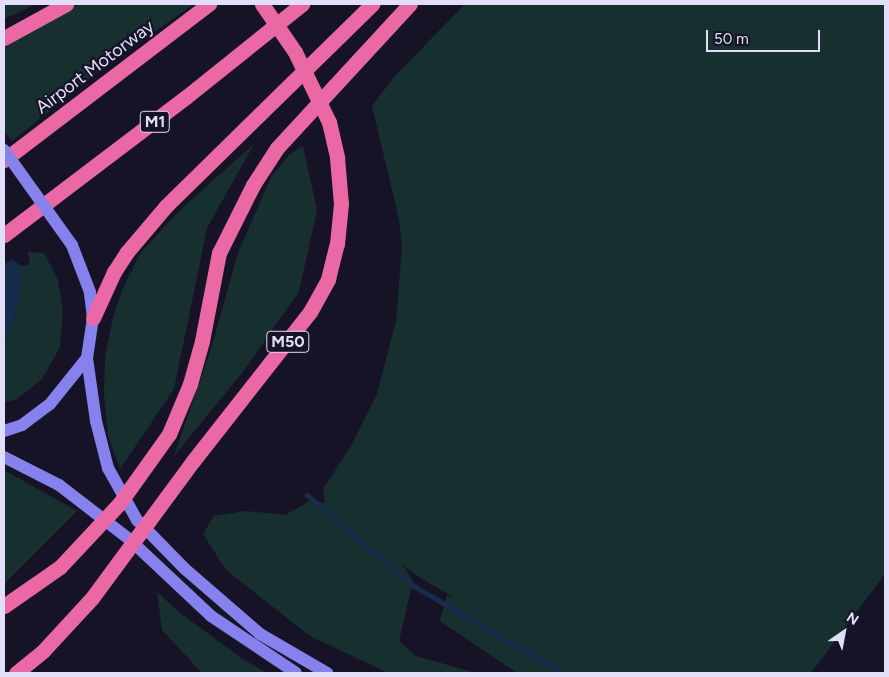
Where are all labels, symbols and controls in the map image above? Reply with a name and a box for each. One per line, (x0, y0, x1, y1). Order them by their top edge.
street label: Airport Motorway (32, 16, 158, 118)
scale bar (709, 20, 823, 52)
text: 50 m (714, 30, 749, 48)
road number: M1 (139, 108, 171, 136)
road number: M50 (266, 328, 310, 356)
north arrow (819, 607, 869, 657)
text: N (843, 609, 862, 629)

